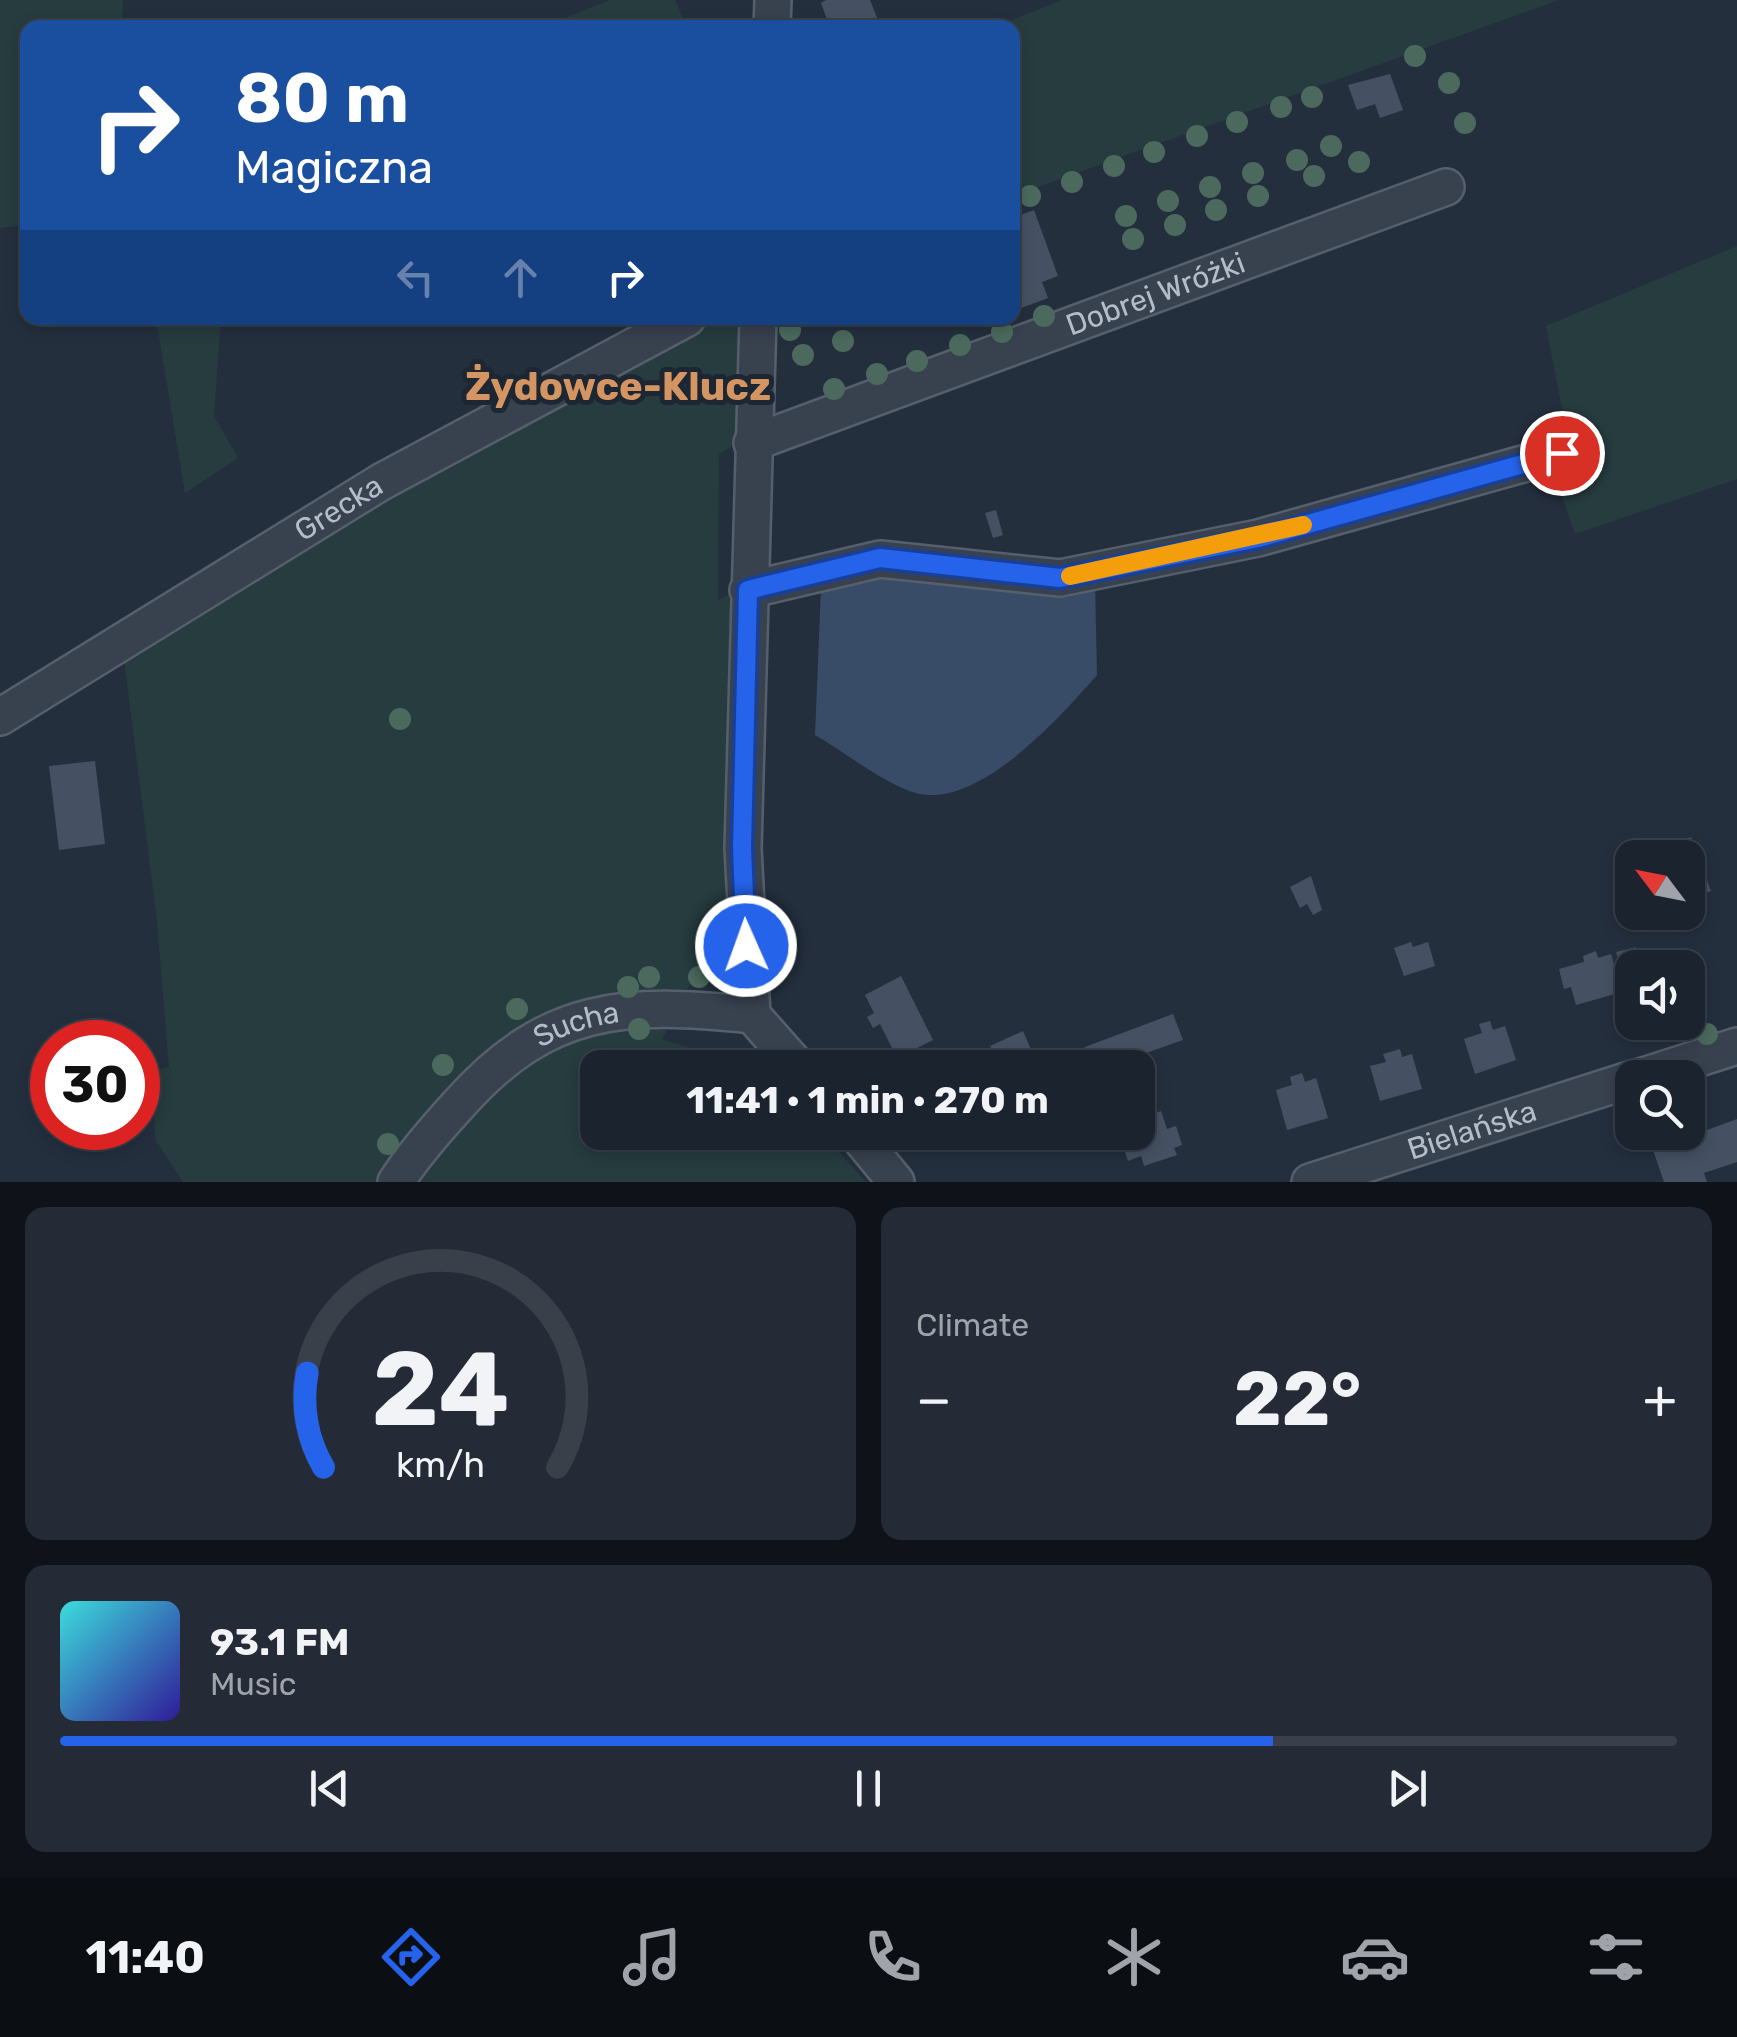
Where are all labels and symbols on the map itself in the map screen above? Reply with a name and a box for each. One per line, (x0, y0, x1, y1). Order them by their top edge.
street label: Dobrej Wróżki (1061, 245, 1250, 344)
district label: Żydowce-Klucz (465, 363, 771, 410)
pin (1520, 411, 1605, 496)
street label: Grecka (288, 467, 389, 549)
north arrow (1615, 840, 1705, 930)
position arrow (694, 894, 798, 998)
street label: Sucha (527, 994, 622, 1055)
speed limit sign: 30 (30, 1020, 160, 1150)
street label: Bielańska (1403, 1093, 1541, 1168)

